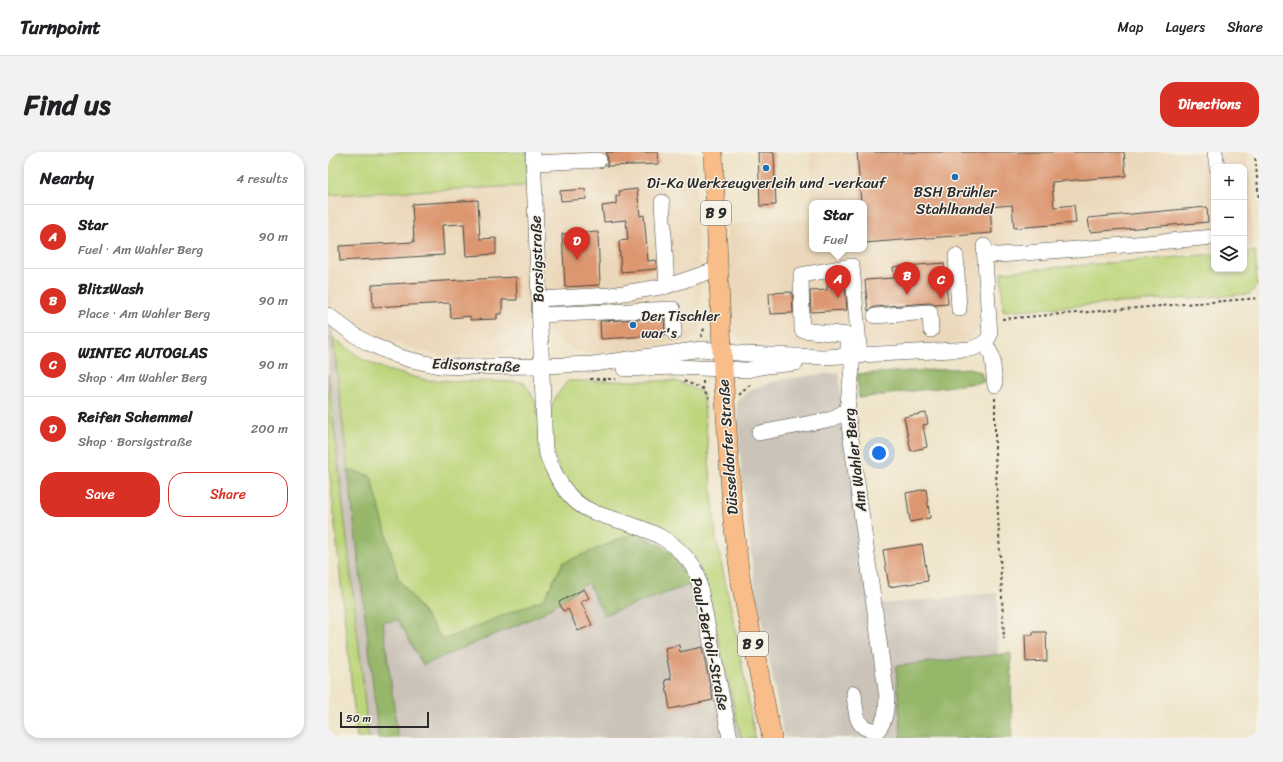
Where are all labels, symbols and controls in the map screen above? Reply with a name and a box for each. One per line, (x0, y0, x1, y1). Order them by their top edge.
text: Turnpoint (20, 11, 101, 44)
text: Map (1118, 15, 1143, 40)
text: Layers (1165, 15, 1205, 40)
text: Share (1227, 15, 1263, 40)
text: Find us (24, 80, 111, 129)
button: Directions (1160, 82, 1259, 127)
text: Nearby (40, 163, 94, 193)
marker: Di-Ka Werkzeugverleih und -verkauf (761, 163, 771, 173)
map controls (1211, 164, 1247, 272)
button: + (1211, 164, 1247, 200)
text: 4 results (236, 167, 288, 190)
place label: Di-Ka Werkzeugverleih und -verkauf (647, 170, 887, 196)
marker: BSH Brühler Stahlhandel (950, 172, 960, 182)
place label: BSH Brühler Stahlhandel (913, 179, 997, 222)
popup (809, 200, 867, 252)
button: − (1211, 200, 1247, 236)
road number: B 9 (701, 201, 731, 225)
text: Star (823, 202, 853, 228)
text: Star (78, 212, 108, 238)
street label: Borsigstraße (522, 215, 552, 303)
text: A (49, 225, 57, 248)
text: 90 m (258, 225, 288, 248)
pin: D (564, 227, 590, 260)
text: Fuel (823, 228, 848, 251)
button: layers (1211, 236, 1247, 272)
text: Fuel · Am Wahler Berg (78, 238, 203, 261)
pin: B (894, 262, 920, 295)
pin: A (825, 265, 851, 298)
pin: C (928, 266, 954, 299)
text: BlitzWash (78, 276, 144, 302)
text: B (49, 289, 57, 312)
text: 90 m (258, 289, 288, 312)
text: Place · Am Wahler Berg (78, 302, 210, 325)
place label: Der Tischler war's (641, 303, 721, 346)
marker: Der Tischler war's (628, 320, 638, 330)
text: WINTEC AUTOGLAS (78, 340, 208, 366)
street label: Edisonstraße (431, 350, 521, 380)
text: C (49, 353, 57, 376)
text: 90 m (258, 353, 288, 376)
text: Shop · Am Wahler Berg (78, 366, 207, 389)
street label: Düsseldorfer Straße (710, 378, 746, 516)
text: Reifen Schemmel (78, 404, 192, 430)
street label: Am Wahler Berg (836, 406, 874, 515)
text: D (49, 417, 57, 440)
text: 200 m (251, 417, 288, 440)
text: Shop · Borsigstraße (78, 430, 192, 453)
your location (869, 443, 889, 463)
button: Save (40, 472, 160, 517)
button: Share (168, 472, 288, 517)
street label: Paul-Bertoli-Straße (683, 575, 737, 713)
road number: B 9 (738, 632, 768, 656)
text: 50 m (346, 709, 371, 728)
scale bar (340, 710, 429, 729)

